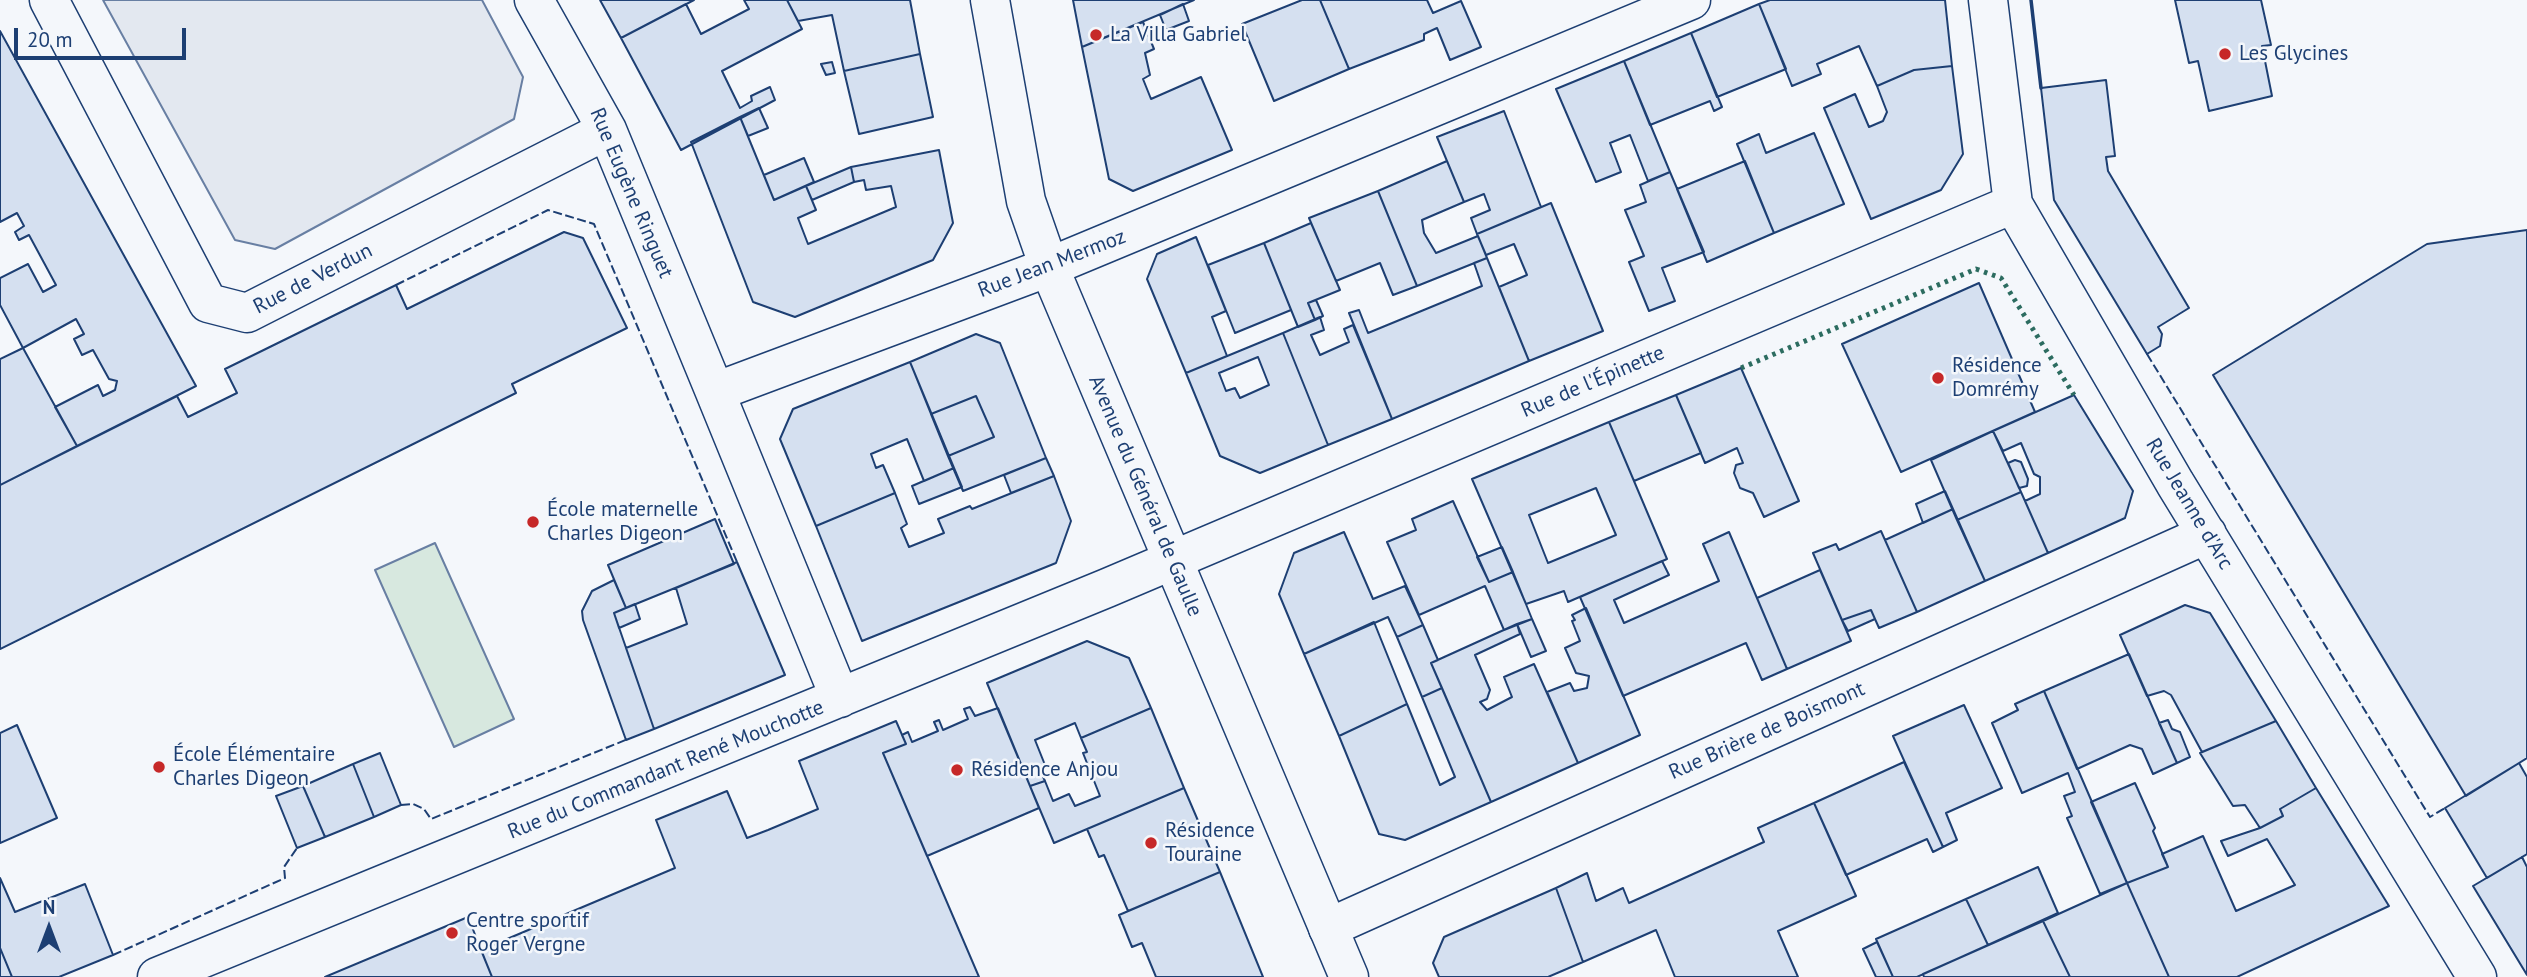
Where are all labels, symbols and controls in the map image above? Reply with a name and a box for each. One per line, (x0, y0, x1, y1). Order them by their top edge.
scale bar (18, 14, 189, 58)
place label: La Villa Gabriel (1110, 22, 1246, 48)
text: 20 m (27, 26, 73, 53)
marker: La Villa Gabriel (1088, 27, 1104, 43)
place label: Les Glycines (2239, 41, 2348, 67)
marker: Les Glycines (2217, 46, 2233, 62)
street label: Rue Eugène Ringuet (584, 104, 678, 282)
street label: Rue Jean Mermoz (975, 224, 1129, 304)
street label: Rue de Verdun (249, 238, 377, 320)
street label: Rue de l'Épinette (1518, 340, 1668, 424)
place label: Résidence Domrémy (1952, 353, 2042, 403)
marker: Résidence Domrémy (1930, 370, 1946, 386)
street label: Avenue du Général de Gaulle (1083, 372, 1207, 620)
street label: Rue Jeanne d'Arc (2140, 434, 2238, 574)
place label: École maternelle Charles Digeon (547, 497, 698, 547)
marker: École maternelle Charles Digeon (525, 514, 541, 530)
street label: Rue Brière de Boismont (1665, 676, 1869, 786)
street label: Rue du Commandant René Mouchotte (504, 695, 828, 845)
place label: École Élémentaire Charles Digeon (173, 742, 335, 792)
place label: Résidence Anjou (971, 757, 1118, 783)
marker: École Élémentaire Charles Digeon (151, 759, 167, 775)
marker: Résidence Anjou (949, 762, 965, 778)
place label: Résidence Touraine (1165, 818, 1255, 868)
marker: Résidence Touraine (1143, 835, 1159, 851)
north arrow (14, 893, 84, 963)
text: N (43, 895, 55, 919)
place label: Centre sportif Roger Vergne (466, 908, 589, 958)
marker: Centre sportif Roger Vergne (444, 925, 460, 941)

